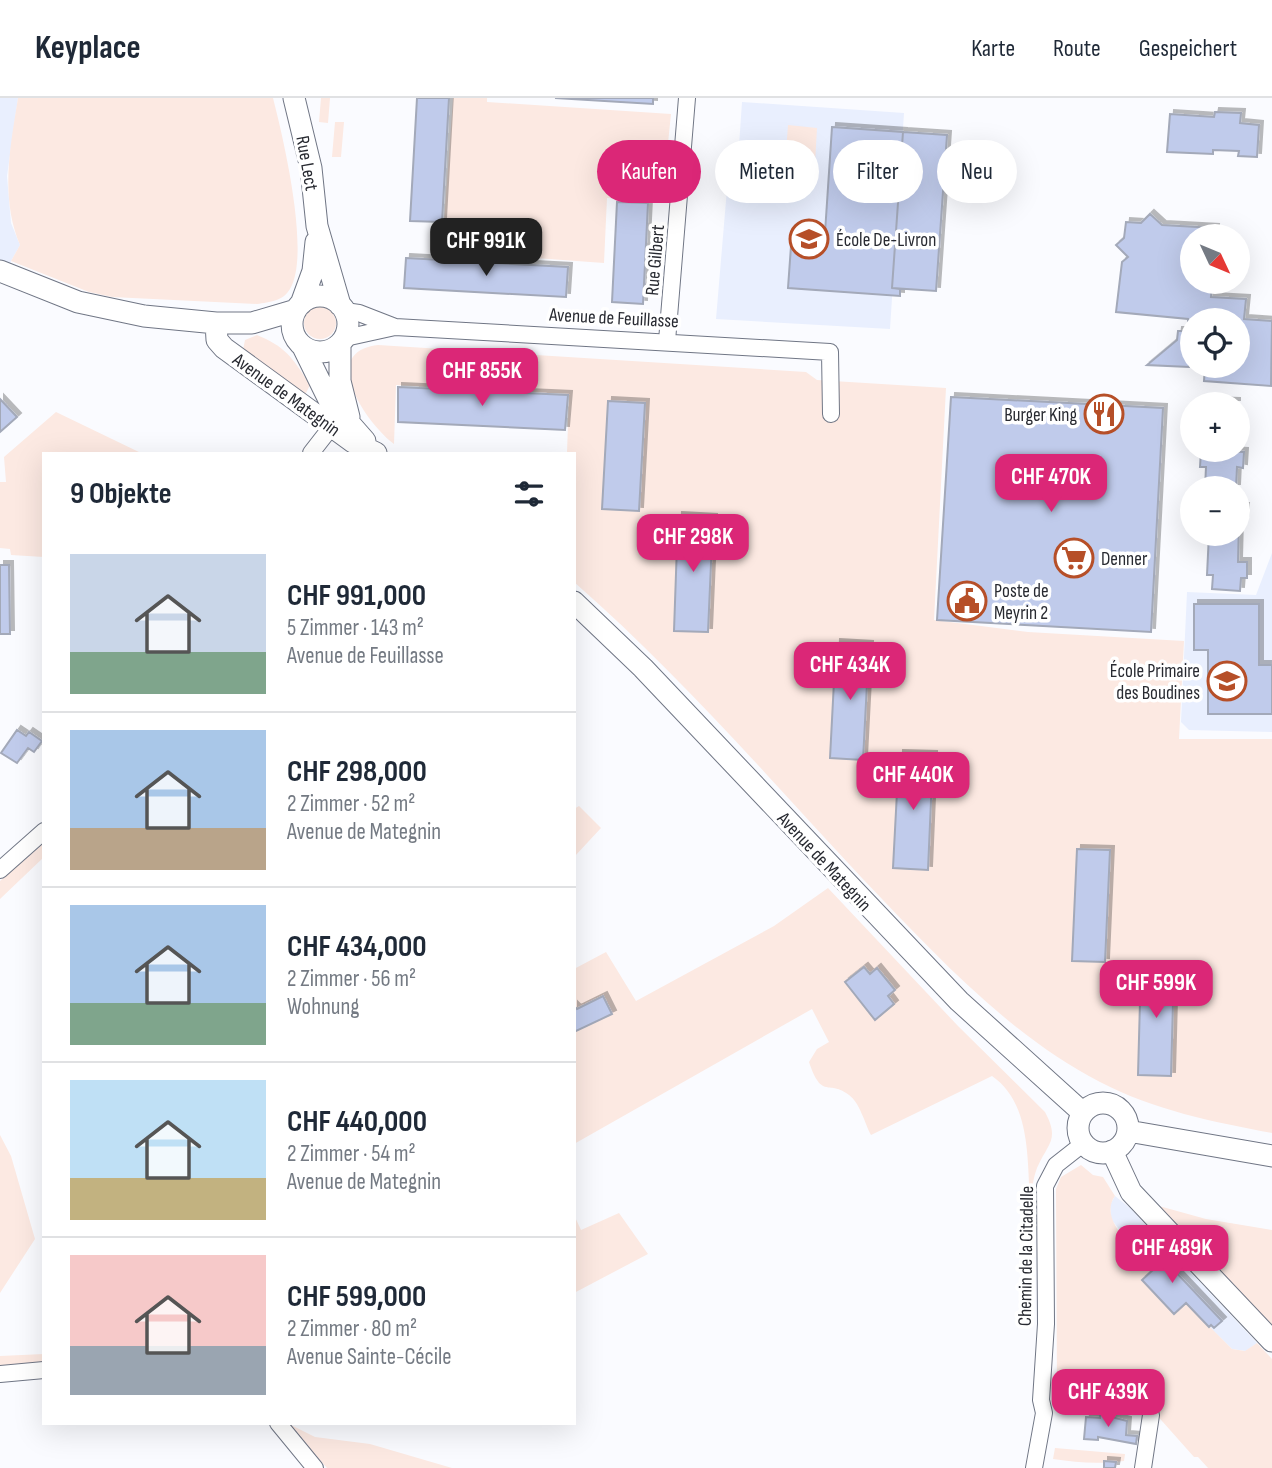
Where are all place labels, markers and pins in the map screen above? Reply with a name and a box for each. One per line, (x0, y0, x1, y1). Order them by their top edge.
pin: CHF 991K (414, 218, 558, 278)
school or university icon: École De-Livron (788, 218, 830, 260)
place label: École De-Livron (836, 229, 936, 252)
pin: CHF 855K (410, 348, 554, 408)
restaurant icon: Burger King (1083, 393, 1125, 435)
place label: Burger King (1004, 404, 1077, 427)
pin: CHF 470K (979, 454, 1123, 514)
pin: CHF 298K (621, 514, 765, 574)
supermarket icon: Denner (1053, 537, 1095, 579)
place label: Denner (1101, 548, 1148, 571)
public building icon: Poste de Meyrin 2 (946, 580, 988, 622)
place label: Poste de Meyrin 2 (994, 580, 1049, 625)
pin: CHF 434K (778, 642, 922, 702)
place label: École Primaire des Boudines (1110, 660, 1200, 705)
school or university icon: École Primaire des Boudines (1206, 660, 1248, 702)
pin: CHF 440K (841, 752, 985, 812)
pin: CHF 599K (1084, 960, 1228, 1020)
pin: CHF 489K (1100, 1226, 1244, 1285)
pin: CHF 439K (1036, 1370, 1180, 1429)

